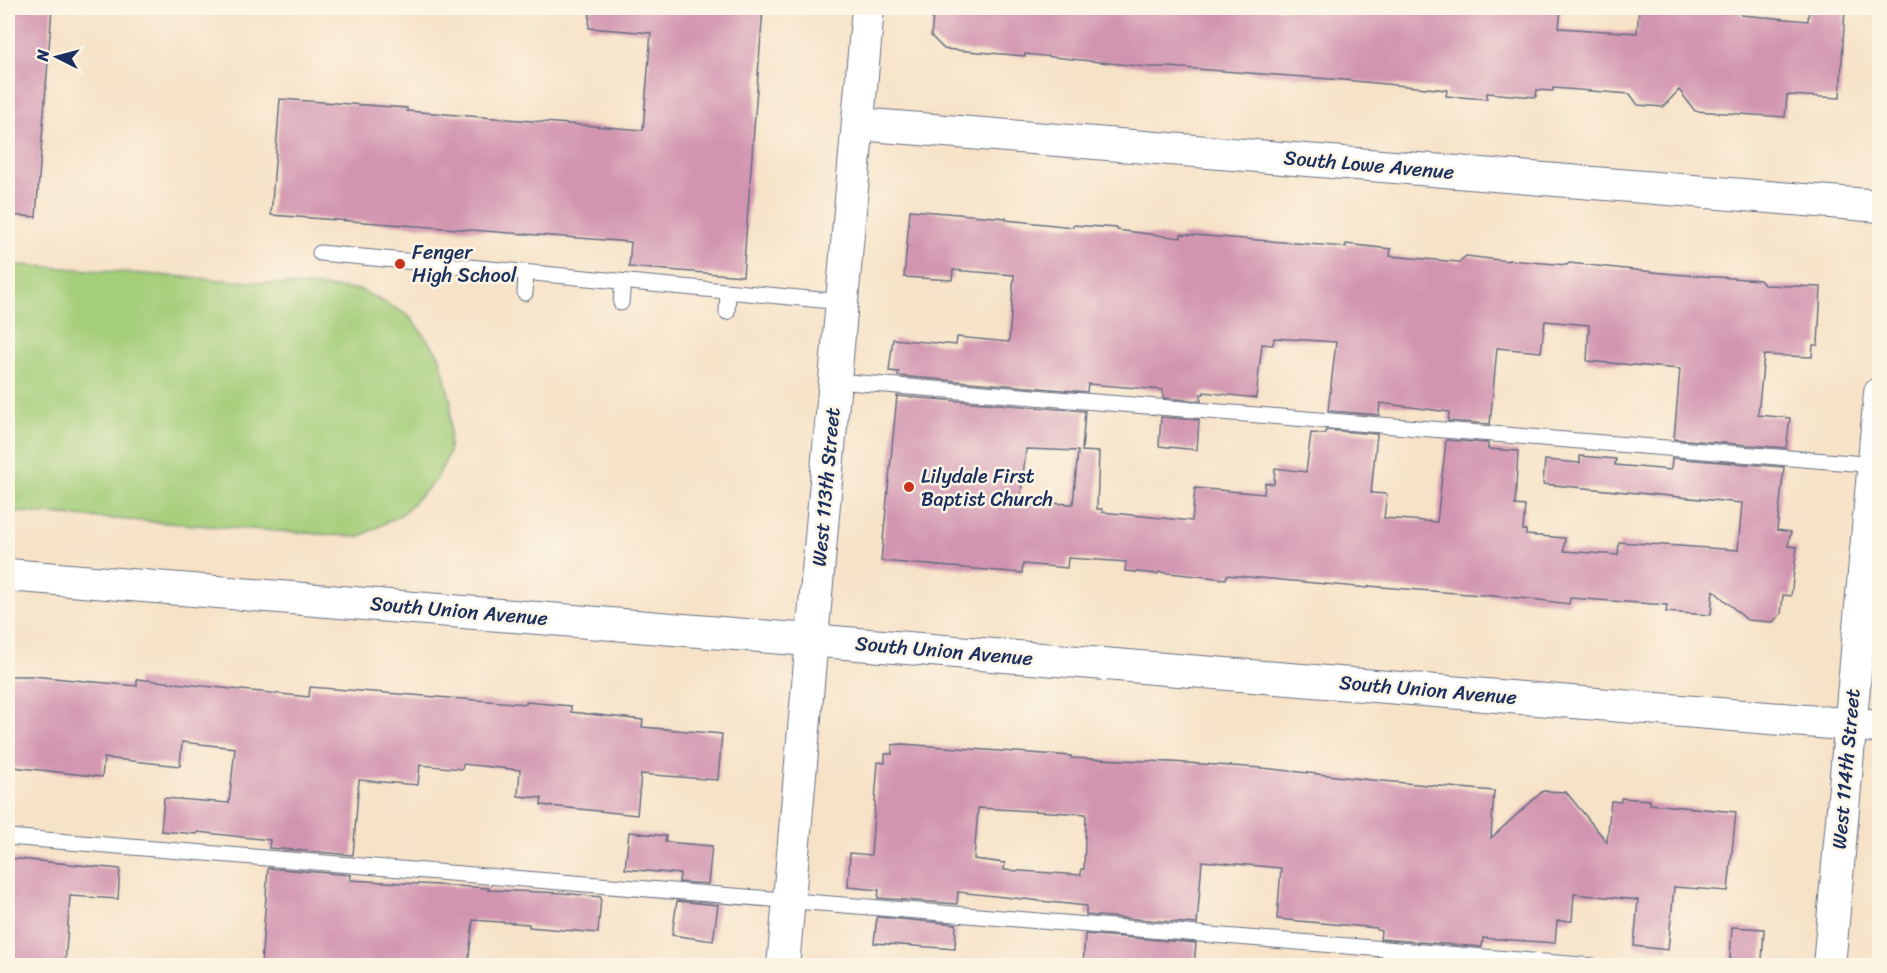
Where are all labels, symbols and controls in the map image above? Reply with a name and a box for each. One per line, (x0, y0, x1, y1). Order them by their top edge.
north arrow (27, 27, 87, 87)
text: N (27, 48, 58, 64)
street label: South Lowe Avenue (1282, 140, 1456, 190)
place label: Fenger High School (412, 235, 518, 293)
marker: Fenger High School (393, 257, 407, 271)
street label: West 113th Street (802, 406, 850, 568)
place label: Lilydale First Baptist Church (921, 459, 1053, 517)
marker: Lilydale First Baptist Church (902, 480, 916, 494)
street label: South Union Avenue (369, 586, 549, 636)
street label: South Union Avenue (854, 626, 1034, 676)
street label: South Union Avenue (1338, 665, 1518, 715)
street label: West 114th Street (1822, 687, 1870, 851)

